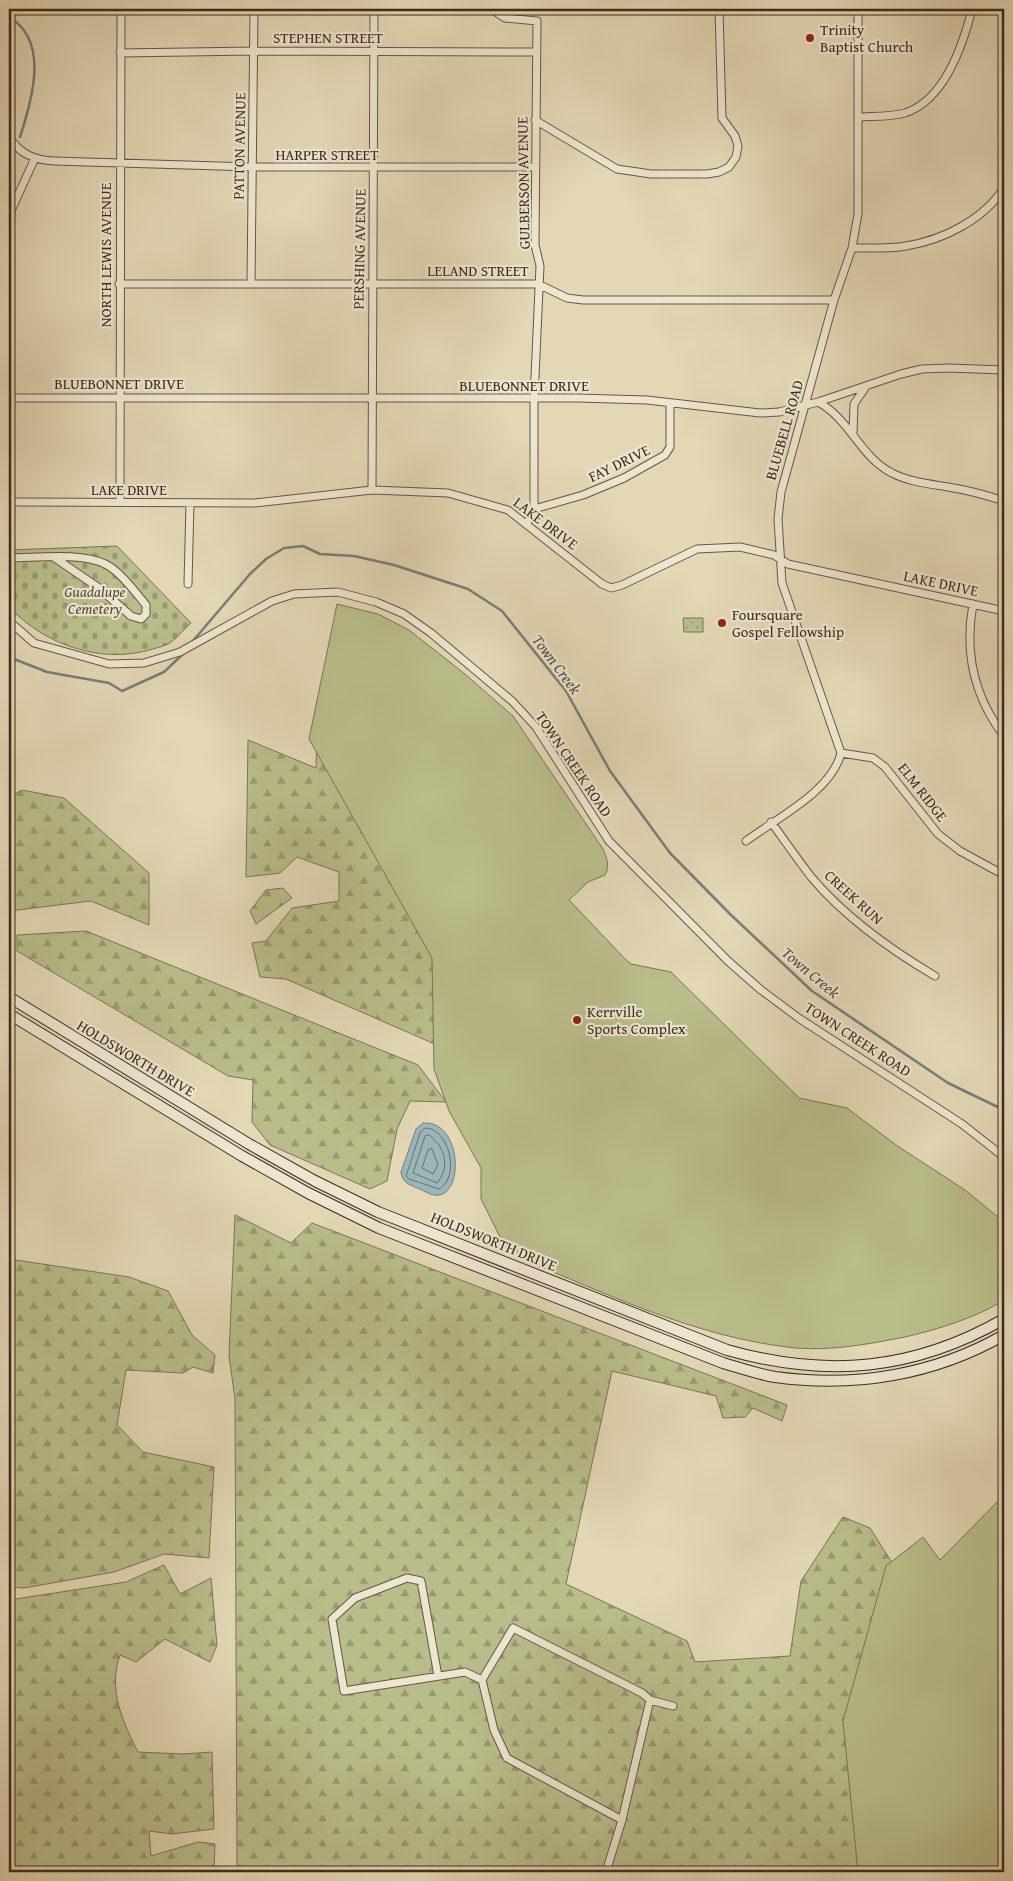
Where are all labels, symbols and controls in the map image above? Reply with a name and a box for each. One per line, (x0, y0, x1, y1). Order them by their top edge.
place label: Trinity Baptist Church (820, 19, 914, 57)
street label: STEPHEN STREET (273, 27, 384, 48)
marker: Trinity Baptist Church (804, 32, 816, 44)
street label: PATTON AVENUE (228, 92, 250, 200)
street label: GULBERSON AVENUE (511, 116, 535, 250)
street label: HARPER STREET (275, 144, 379, 165)
street label: NORTH LEWIS AVENUE (95, 182, 116, 327)
street label: PERSHING AVENUE (347, 188, 371, 310)
street label: LELAND STREET (427, 260, 529, 281)
street label: BLUEBONNET DRIVE (54, 373, 184, 394)
street label: BLUEBONNET DRIVE (459, 375, 589, 396)
street label: BLUEBELL ROAD (760, 378, 808, 482)
street label: FAY DRIVE (585, 439, 654, 487)
street label: LAKE DRIVE (91, 479, 167, 500)
street label: LAKE DRIVE (509, 492, 583, 554)
street label: LAKE DRIVE (902, 565, 981, 601)
park label: Guadalupe Cemetery (64, 581, 126, 619)
place label: Foursquare Gospel Fellowship (732, 604, 844, 642)
marker: Foursquare Gospel Fellowship (716, 617, 728, 629)
water label: Town Creek (526, 629, 588, 700)
street label: TOWN CREEK ROAD (531, 707, 617, 821)
street label: ELM RIDGE (893, 758, 953, 826)
street label: CREEK RUN (820, 865, 888, 929)
water label: Town Creek (777, 940, 846, 1004)
street label: TOWN CREEK ROAD (801, 997, 915, 1081)
place label: Kerrville Sports Complex (587, 1001, 686, 1039)
street label: HOLDSWORTH DRIVE (73, 1014, 199, 1102)
marker: Kerrville Sports Complex (571, 1014, 583, 1026)
street label: HOLDSWORTH DRIVE (428, 1206, 560, 1276)

